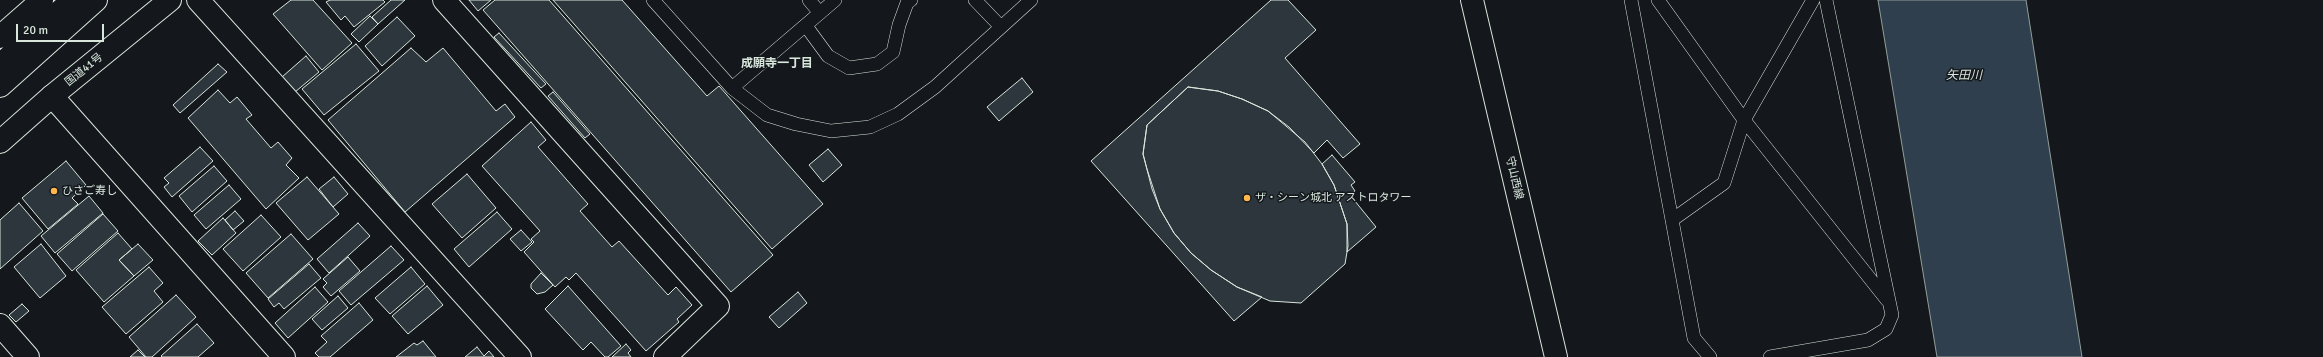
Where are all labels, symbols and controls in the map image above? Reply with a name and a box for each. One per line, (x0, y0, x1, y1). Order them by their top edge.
scale bar (18, 16, 106, 42)
text: 20 m (23, 23, 48, 38)
street label: 国道41号 (62, 51, 106, 89)
district label: 成願寺一丁目 (741, 57, 813, 71)
water label: 矢田川 (1946, 69, 1982, 83)
street label: 守山西線 (1503, 155, 1525, 201)
place label: ひさご寿し (62, 184, 117, 198)
marker: ひさご寿し (49, 186, 59, 196)
place label: ザ・シーン城北 アストロタワー (1255, 191, 1411, 205)
marker: ザ・シーン城北 アストロタワー (1242, 193, 1252, 203)

